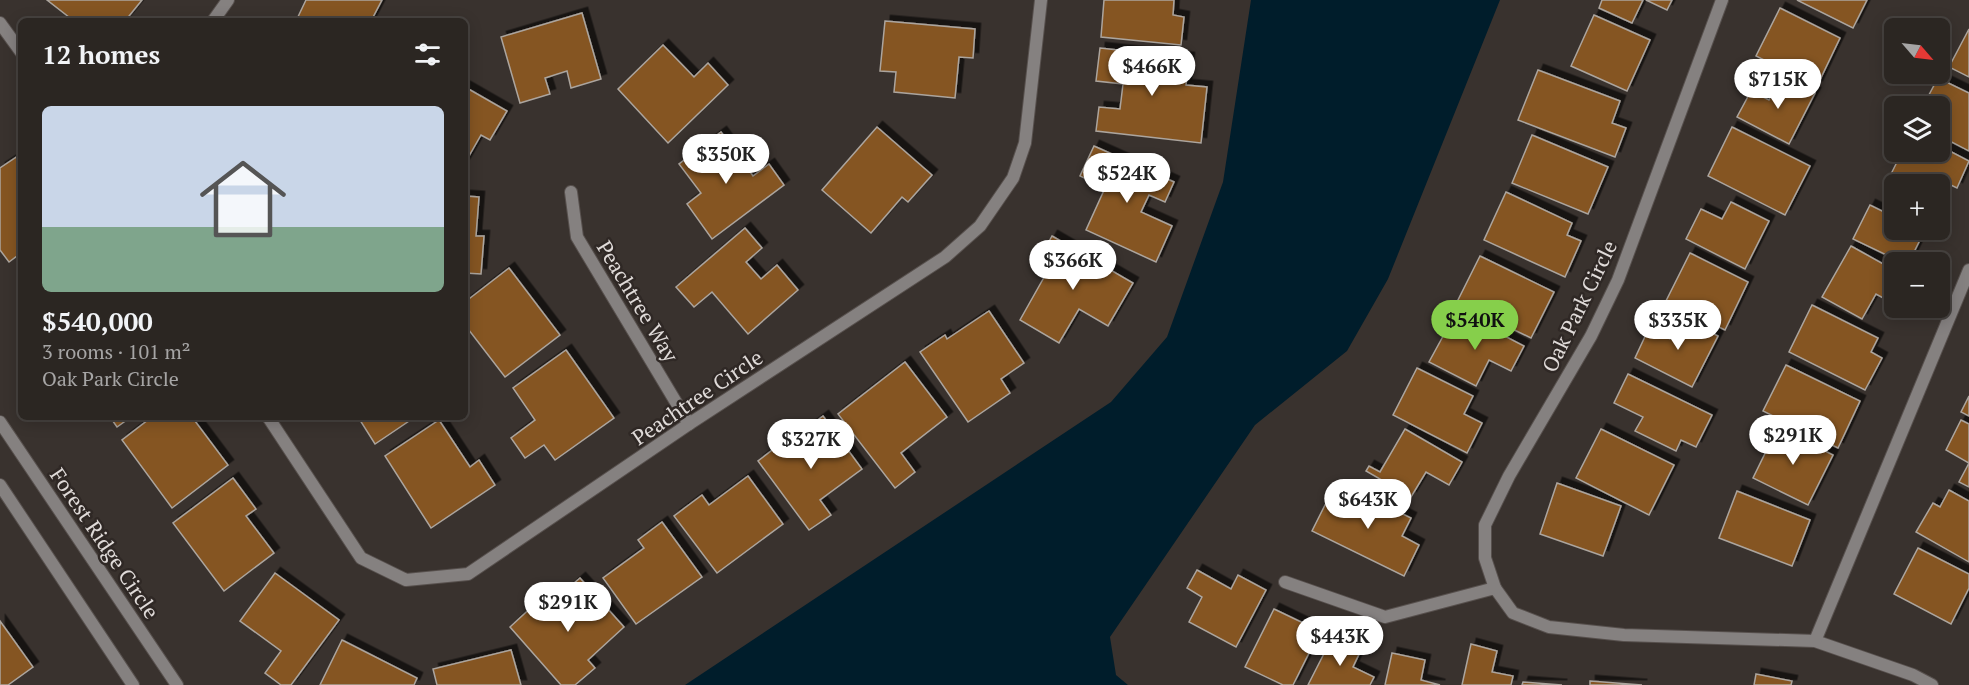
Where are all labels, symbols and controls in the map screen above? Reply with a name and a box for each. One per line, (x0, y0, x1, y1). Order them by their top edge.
north arrow (1884, 18, 1950, 84)
map controls (1884, 18, 1950, 318)
text: 12 homes (42, 37, 160, 71)
icon: filters (411, 38, 444, 71)
pin: $466K (1110, 46, 1194, 97)
text: $466K (1122, 52, 1182, 79)
pin: $715K (1736, 59, 1820, 110)
text: $715K (1748, 65, 1808, 92)
button: layers (1884, 96, 1950, 162)
pin: $350K (684, 134, 768, 185)
text: $350K (696, 140, 756, 167)
icon: home (189, 145, 297, 253)
pin: $524K (1085, 153, 1169, 204)
text: $524K (1097, 159, 1157, 186)
button: + (1884, 174, 1950, 240)
street label: Peachtree Way (591, 235, 685, 367)
street label: Oak Park Circle (1535, 235, 1623, 377)
pin: $366K (1031, 240, 1115, 291)
text: $366K (1043, 246, 1103, 273)
button: − (1884, 252, 1950, 318)
pin: $540K (1433, 300, 1517, 351)
pin: $335K (1636, 300, 1720, 351)
text: $540,000 (42, 304, 153, 338)
text: $540K (1445, 306, 1505, 333)
text: $335K (1648, 306, 1708, 333)
text: 3 rooms · 101 m² (42, 338, 190, 365)
street label: Peachtree Circle (626, 343, 768, 451)
text: Oak Park Circle (42, 365, 179, 392)
pin: $291K (1751, 415, 1835, 466)
pin: $327K (769, 419, 853, 470)
text: $291K (1763, 421, 1823, 448)
text: $327K (781, 425, 841, 452)
street label: Forest Ridge Circle (44, 462, 166, 624)
pin: $643K (1326, 479, 1410, 530)
text: $643K (1338, 485, 1398, 512)
pin: $291K (526, 582, 610, 633)
text: $291K (538, 588, 598, 615)
pin: $443K (1298, 616, 1382, 667)
text: $443K (1310, 622, 1370, 649)

